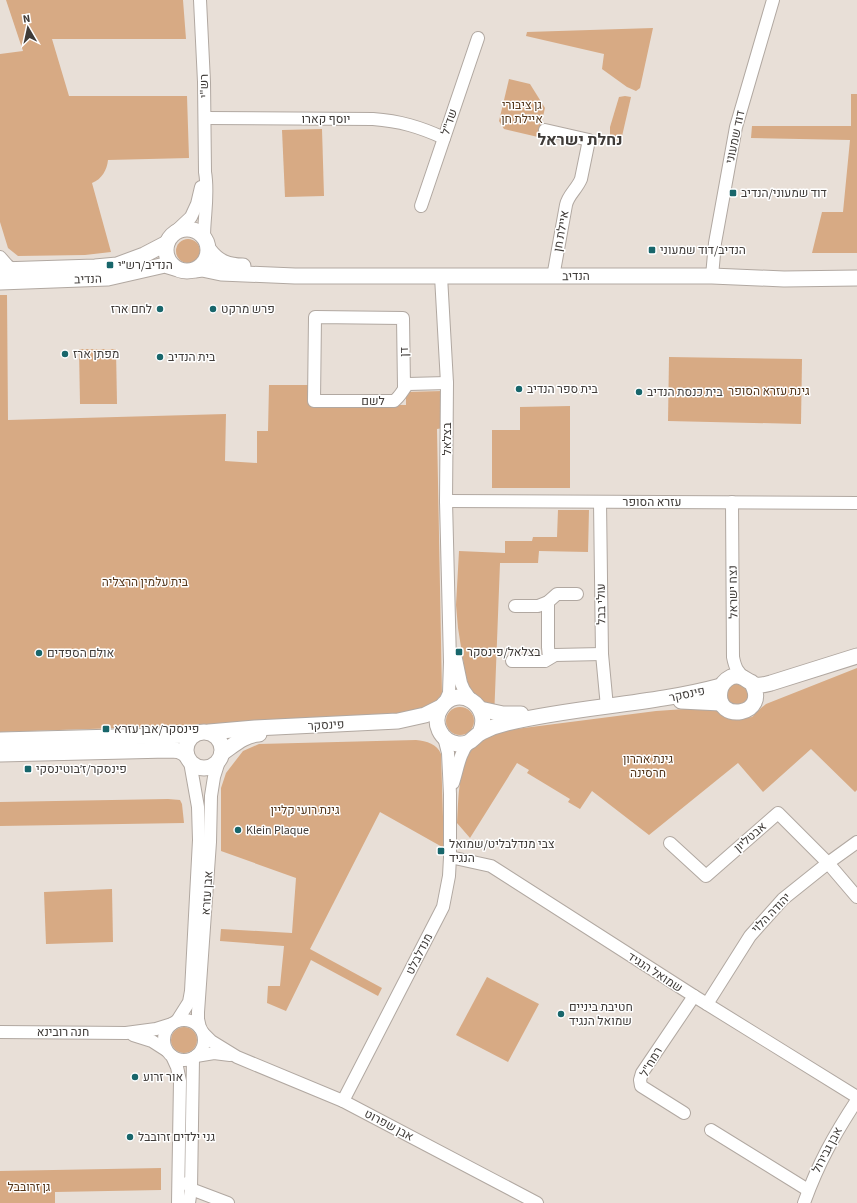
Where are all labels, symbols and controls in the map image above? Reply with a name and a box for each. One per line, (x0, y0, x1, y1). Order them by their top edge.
north arrow (8, 8, 48, 48)
text: N (22, 11, 31, 27)
street label: רש"י (196, 74, 213, 98)
park label: גן ציבורי איילת חן (501, 97, 543, 128)
street label: שד"ל (437, 107, 462, 138)
street label: דוד שמעוני (722, 109, 749, 165)
street label: יוסף קארו (302, 111, 350, 128)
district label: נחלת ישראל (537, 129, 623, 151)
place label: דוד שמעוני/הנדיב (741, 185, 827, 202)
marker: דוד שמעוני/הנדיב (728, 188, 738, 198)
street label: איילת חן (549, 209, 574, 253)
place label: הנדיב/דוד שמעוני (660, 242, 746, 259)
marker: הנדיב/דוד שמעוני (647, 245, 657, 255)
place label: הנדיב/רש״י (118, 257, 173, 274)
marker: הנדיב/רש״י (105, 260, 115, 270)
street label: הנדיב (562, 268, 590, 285)
street label: הנדיב (74, 271, 102, 288)
place label: לחם ארז (111, 301, 152, 318)
place label: פרש מרקט (221, 301, 275, 318)
marker: לחם ארז (155, 304, 165, 314)
marker: פרש מרקט (208, 304, 218, 314)
place label: מפתן ארז (73, 346, 119, 363)
street label: דן (396, 347, 413, 357)
marker: מפתן ארז (60, 349, 70, 359)
place label: בית הנדיב (168, 349, 216, 366)
marker: בית הנדיב (155, 352, 165, 362)
place label: בית ספר הנדיב (527, 381, 599, 398)
park label: גינת עזרא הסופר (728, 383, 810, 400)
marker: בית ספר הנדיב (514, 384, 524, 394)
place label: בית כנסת הנדיב (647, 384, 723, 401)
marker: בית כנסת הנדיב (634, 387, 644, 397)
street label: לשם (361, 393, 385, 410)
street label: בצלאל (439, 422, 456, 455)
street label: עזרא הסופר (623, 494, 681, 511)
street label: נצח ישראל (725, 565, 742, 619)
park label: בית עלמין הרצליה (102, 574, 189, 591)
street label: עולי בבל (593, 583, 610, 625)
place label: בצלאל/פינסקר (467, 644, 541, 661)
place label: אולם הספדים (47, 645, 114, 662)
marker: בצלאל/פינסקר (454, 647, 464, 657)
marker: אולם הספדים (34, 648, 44, 658)
street label: פינסקר (667, 682, 707, 707)
street label: פינסקר (307, 716, 345, 735)
place label: פינסקר/אבן עזרא (114, 721, 199, 738)
marker: פינסקר/אבן עזרא (101, 724, 111, 734)
park label: גינת אהרון חרסינה (623, 751, 673, 782)
place label: פינסקר/ז׳בוטינסקי (36, 761, 127, 778)
marker: פינסקר/ז׳בוטינסקי (23, 764, 33, 774)
park label: גינת רועי קליין (270, 802, 340, 819)
street label: אבטליון (730, 818, 771, 856)
place label: Klein Plaque (246, 822, 309, 839)
marker: Klein Plaque (233, 825, 243, 835)
place label: צבי מנדלבליט/שמואל הנגיד (449, 836, 555, 867)
marker: צבי מנדלבליט/שמואל הנגיד (436, 846, 446, 856)
street label: אבן עזרא (197, 870, 218, 916)
street label: יהודה הלוי (748, 889, 795, 937)
street label: מנדלבלט (402, 931, 437, 978)
street label: שמואל הנגיד (624, 948, 686, 997)
place label: חטיבת ביניים שמואל הנגיד (569, 999, 633, 1030)
marker: חטיבת ביניים שמואל הנגיד (556, 1009, 566, 1019)
street label: חנה רובינא (37, 1024, 89, 1041)
street label: רמח"ל (636, 1044, 667, 1080)
place label: אור זרוע (143, 1069, 183, 1086)
marker: אור זרוע (130, 1072, 140, 1082)
street label: אבן שפרוט (361, 1105, 417, 1146)
street label: אבן גבירול (808, 1124, 847, 1176)
place label: גני ילדים זרובבל (138, 1129, 216, 1146)
marker: גני ילדים זרובבל (125, 1132, 135, 1142)
park label: גן זרובבל (8, 1179, 51, 1196)

